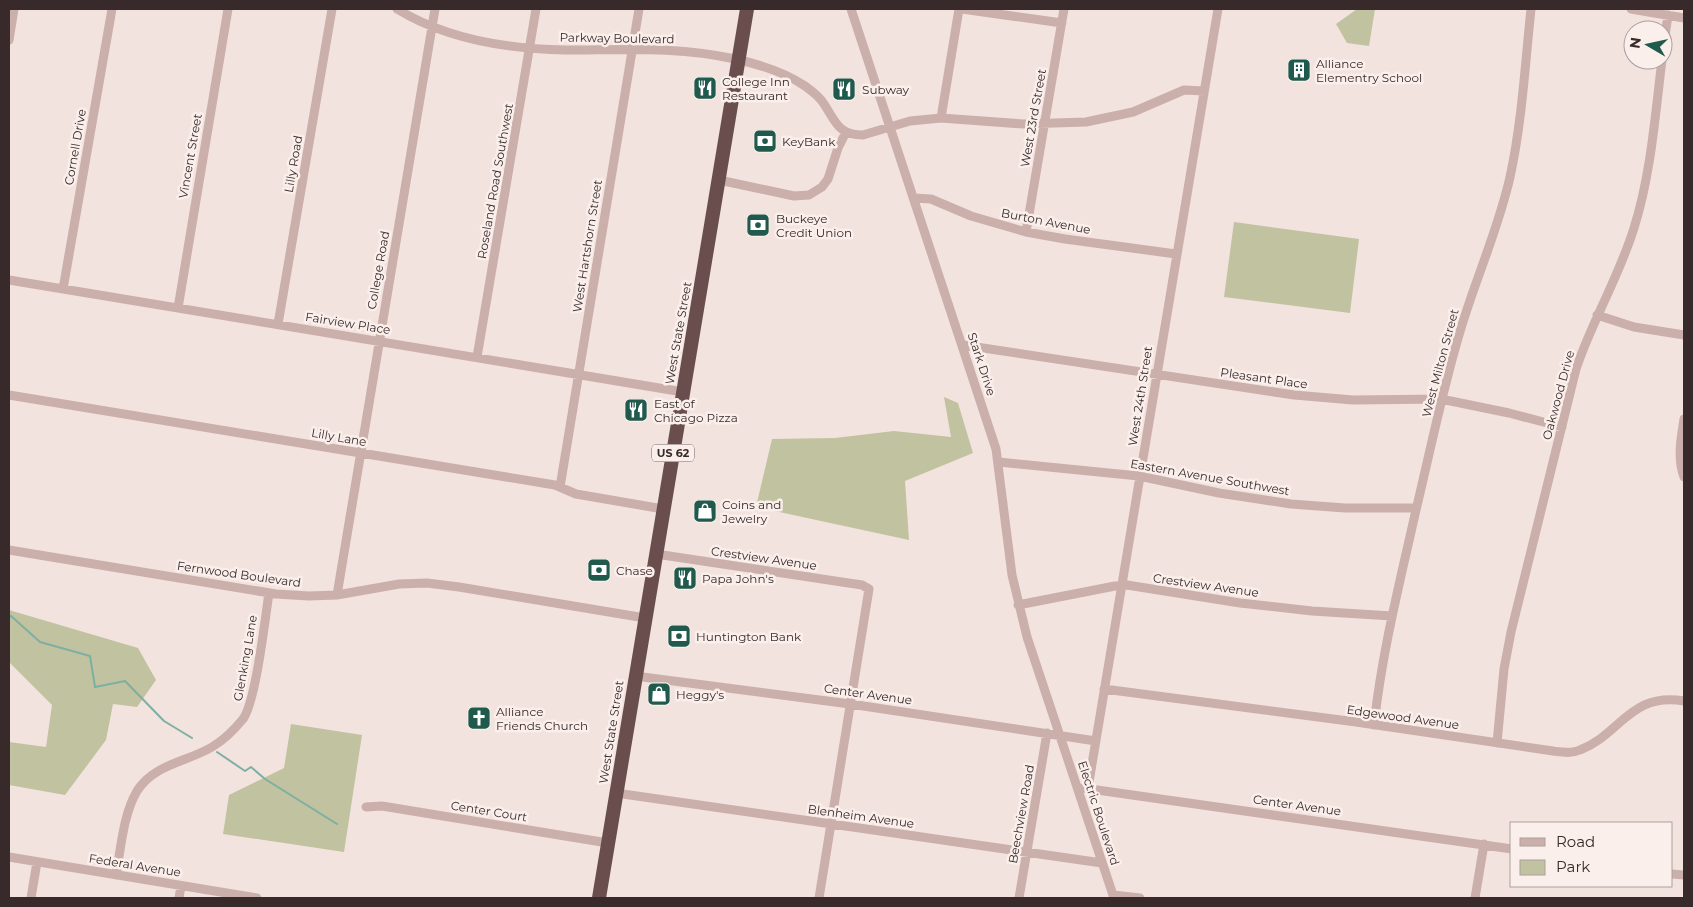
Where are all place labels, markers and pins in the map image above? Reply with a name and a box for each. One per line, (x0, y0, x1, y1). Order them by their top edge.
place label: Alliance Elementry School (1316, 56, 1422, 85)
building icon: Alliance Elementry School (1286, 57, 1312, 83)
place label: College Inn Restaurant (722, 74, 790, 103)
restaurant icon: College Inn Restaurant (692, 75, 718, 101)
restaurant icon: Subway (831, 76, 857, 102)
place label: Subway (862, 82, 910, 97)
bank icon: KeyBank (752, 128, 778, 154)
place label: KeyBank (782, 134, 836, 149)
place label: Buckeye Credit Union (776, 211, 852, 240)
bank icon: Buckeye Credit Union (745, 212, 771, 238)
place label: East of Chicago Pizza (654, 396, 738, 425)
restaurant icon: East of Chicago Pizza (623, 397, 649, 423)
place label: Coins and Jewelry (721, 497, 781, 526)
shop icon: Coins and Jewelry (692, 498, 718, 524)
bank icon: Chase (586, 557, 612, 583)
place label: Chase (616, 563, 653, 578)
restaurant icon: Papa John's (672, 565, 698, 591)
place label: Papa John's (702, 571, 774, 586)
bank icon: Huntington Bank (666, 623, 692, 649)
place label: Huntington Bank (696, 629, 802, 644)
shop icon: Heggy's (646, 681, 672, 707)
place label: Heggy's (676, 687, 724, 702)
place label: Alliance Friends Church (496, 704, 588, 733)
church icon: Alliance Friends Church (466, 705, 492, 731)

